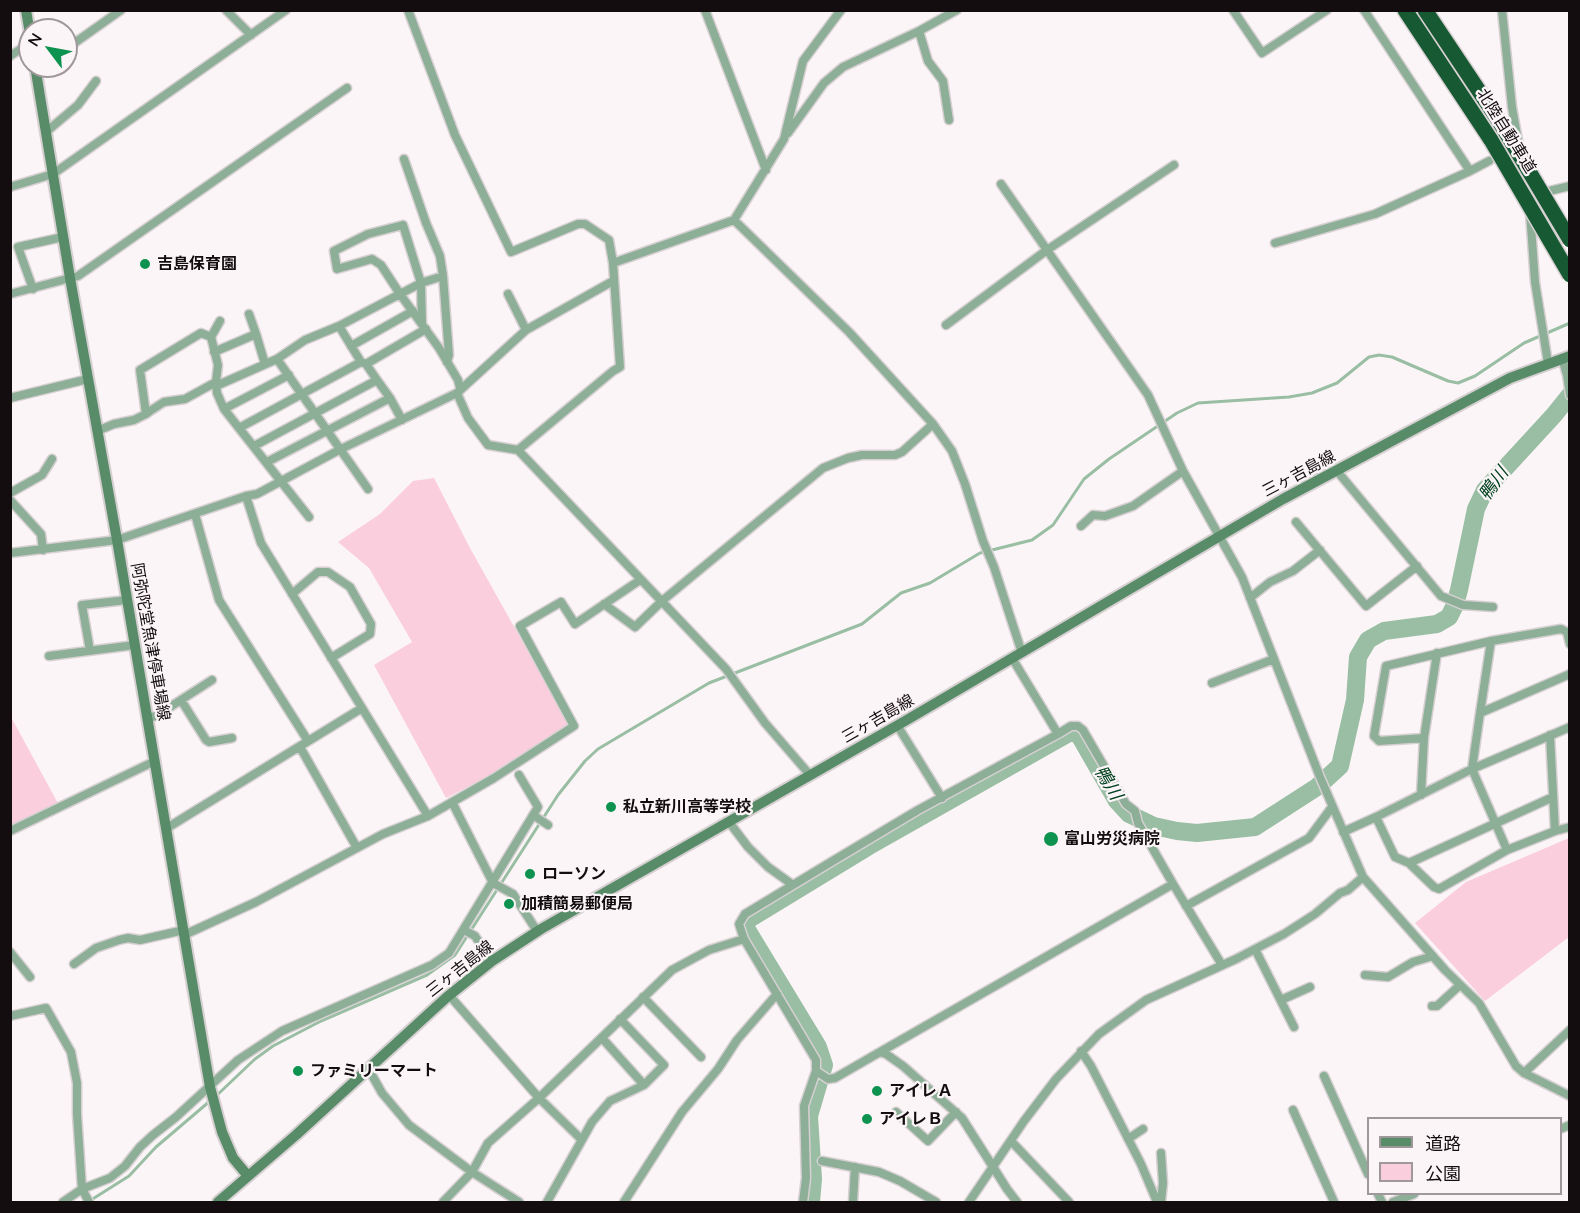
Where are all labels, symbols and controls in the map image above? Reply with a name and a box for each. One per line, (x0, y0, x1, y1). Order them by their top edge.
north arrow (18, 18, 78, 78)
text: N (23, 29, 46, 50)
street label: 北陸自動車道 (1472, 85, 1540, 177)
place label: 吉島保育園 (157, 254, 237, 274)
marker: 吉島保育園 (138, 257, 152, 271)
street label: 三ヶ吉島線 (1259, 447, 1339, 501)
water label: 鴨川 (1475, 463, 1513, 505)
street label: 阿弥陀堂魚津停車場線 (127, 562, 173, 722)
street label: 三ヶ吉島線 (839, 691, 917, 747)
water label: 鴨川 (1089, 762, 1127, 804)
place label: 私立新川高等学校 (623, 797, 751, 817)
marker: 私立新川高等学校 (604, 800, 618, 814)
place label: 富山労災病院 (1064, 829, 1160, 849)
marker: 富山労災病院 (1042, 830, 1060, 848)
place label: ローソン (542, 864, 606, 884)
marker: ローソン (523, 867, 537, 881)
place label: 加積簡易郵便局 (521, 894, 633, 914)
marker: 加積簡易郵便局 (502, 897, 516, 911)
street label: 三ヶ吉島線 (423, 937, 497, 1001)
place label: ファミリーマート (310, 1061, 438, 1081)
marker: ファミリーマート (291, 1064, 305, 1078)
place label: アイレＡ (889, 1081, 953, 1101)
marker: アイレＡ (870, 1084, 884, 1098)
place label: アイレＢ (879, 1109, 943, 1129)
marker: アイレＢ (860, 1112, 874, 1126)
legend (1367, 1117, 1562, 1195)
text: 道路 (1425, 1132, 1461, 1155)
text: 公園 (1425, 1162, 1461, 1185)

